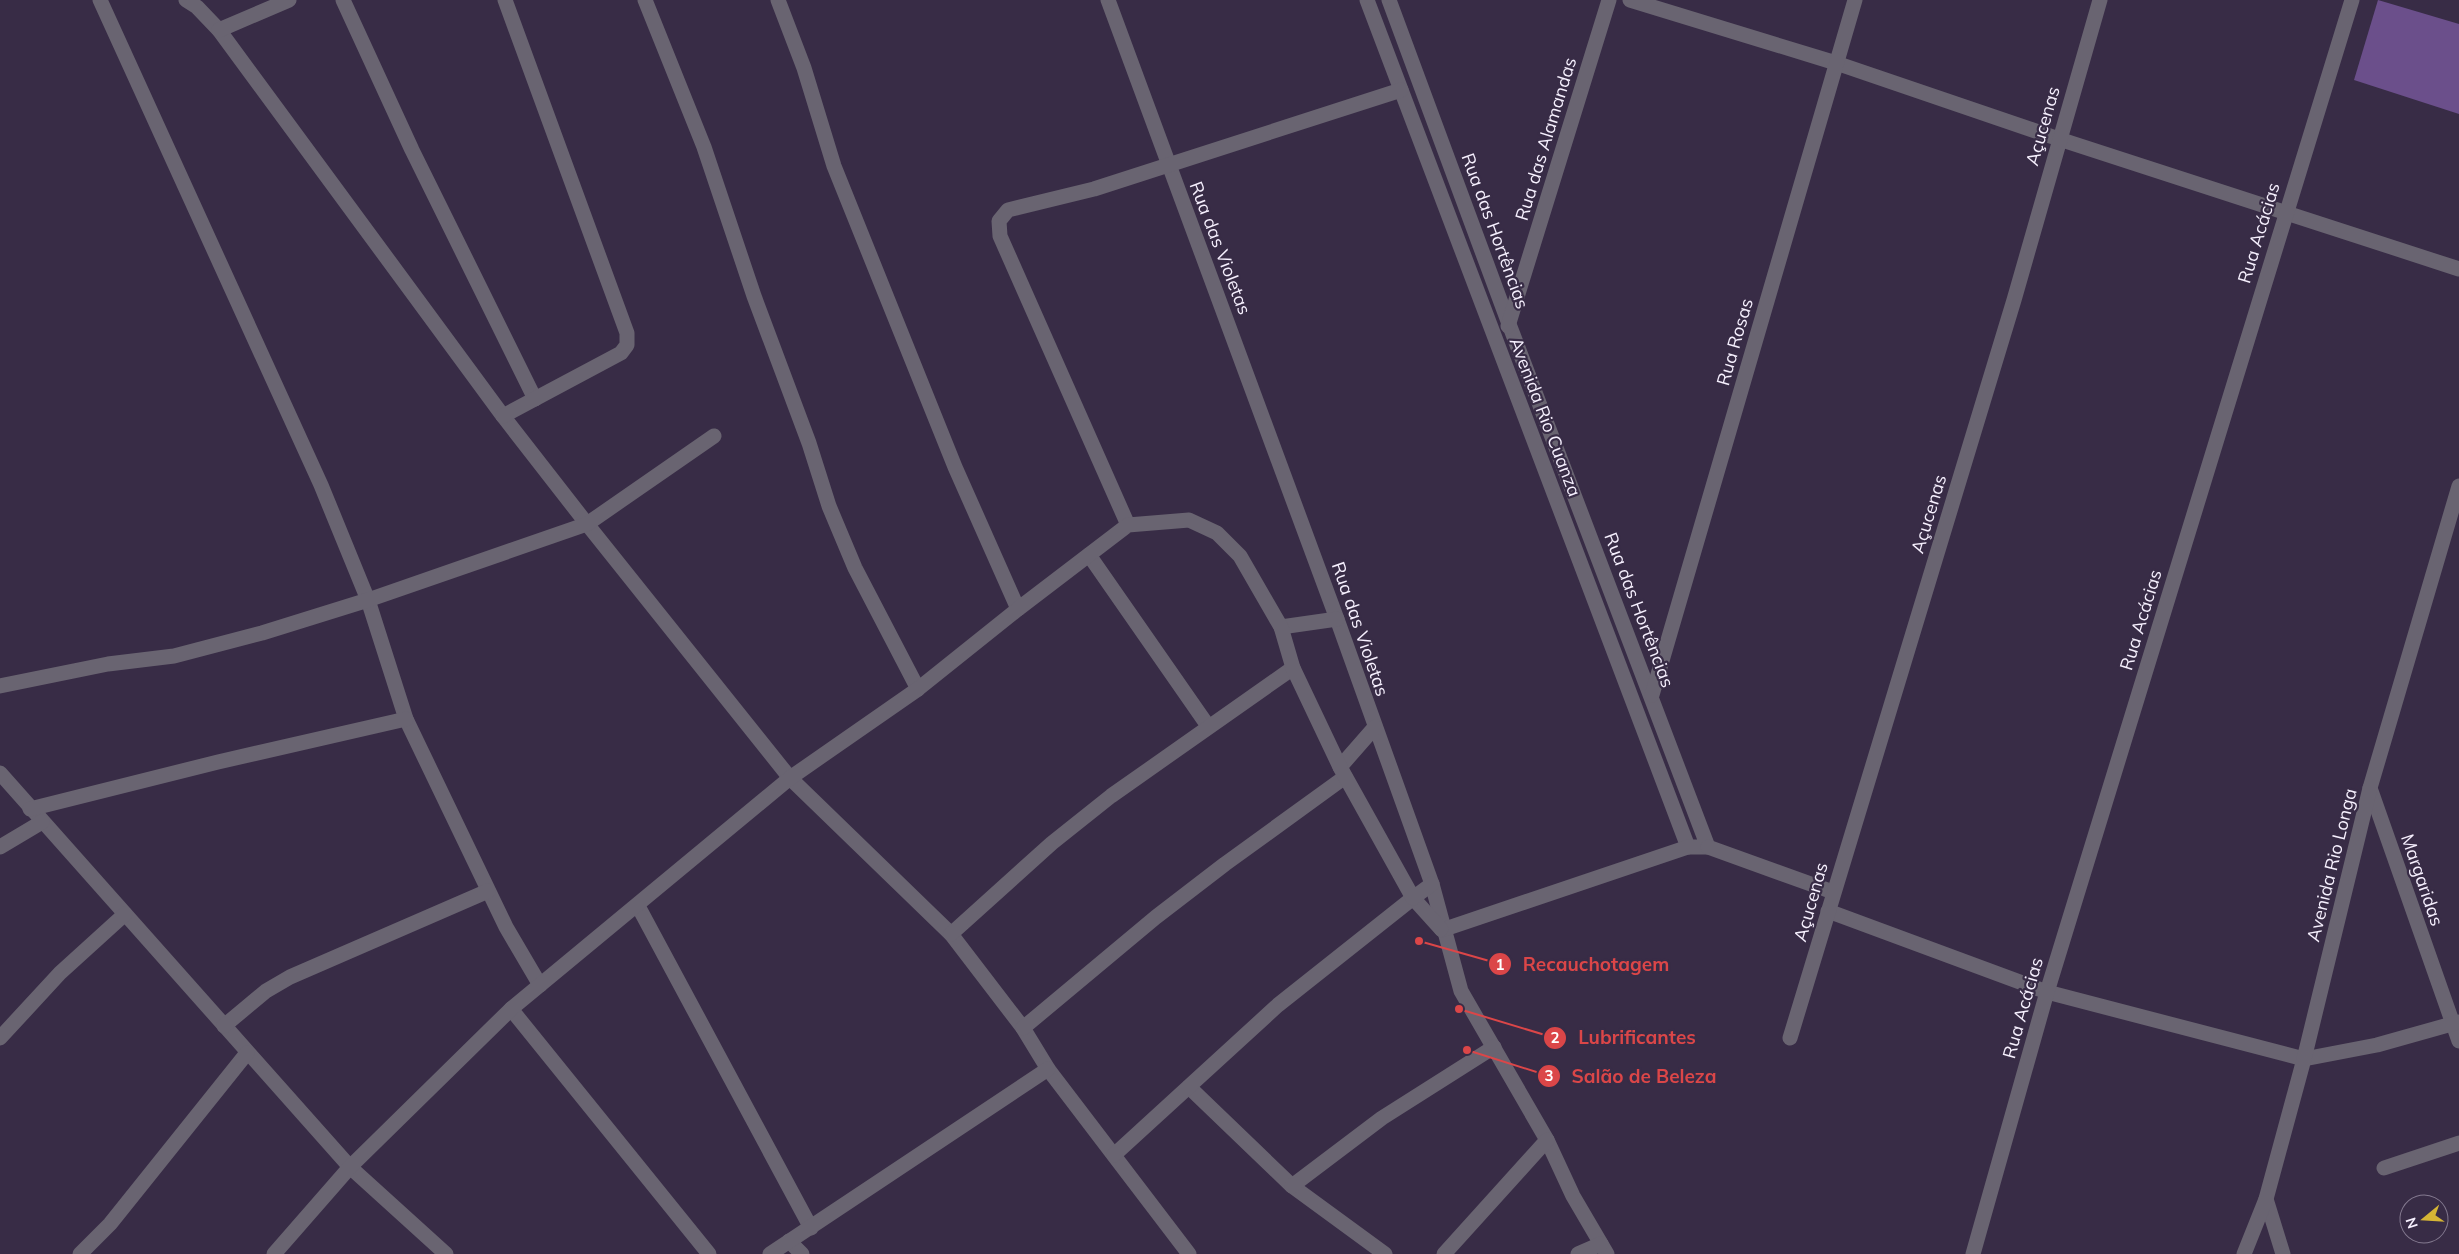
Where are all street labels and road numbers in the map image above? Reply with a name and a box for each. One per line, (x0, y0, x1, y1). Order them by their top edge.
street label: Rua das Alamandas (1510, 54, 1581, 223)
street label: Açucenas (2020, 84, 2065, 168)
street label: Rua das Hortências (1457, 150, 1534, 312)
street label: Rua das Violetas (1185, 178, 1256, 318)
street label: Rua Acácias (2232, 180, 2285, 286)
street label: Rua Rosas (1711, 296, 1758, 388)
street label: Avenida Rio Cuanza (1504, 334, 1586, 500)
street label: Açucenas (1906, 472, 1951, 556)
street label: Rua das Hortências (1599, 529, 1680, 691)
street label: Rua das Violetas (1327, 559, 1394, 699)
street label: Rua Acácias (2114, 567, 2167, 673)
street label: Avenida Rio Longa (2301, 786, 2362, 944)
street label: Margaridas (2396, 831, 2449, 929)
street label: Açucenas (1788, 860, 1833, 944)
street label: Rua Acácias (1997, 955, 2048, 1061)

